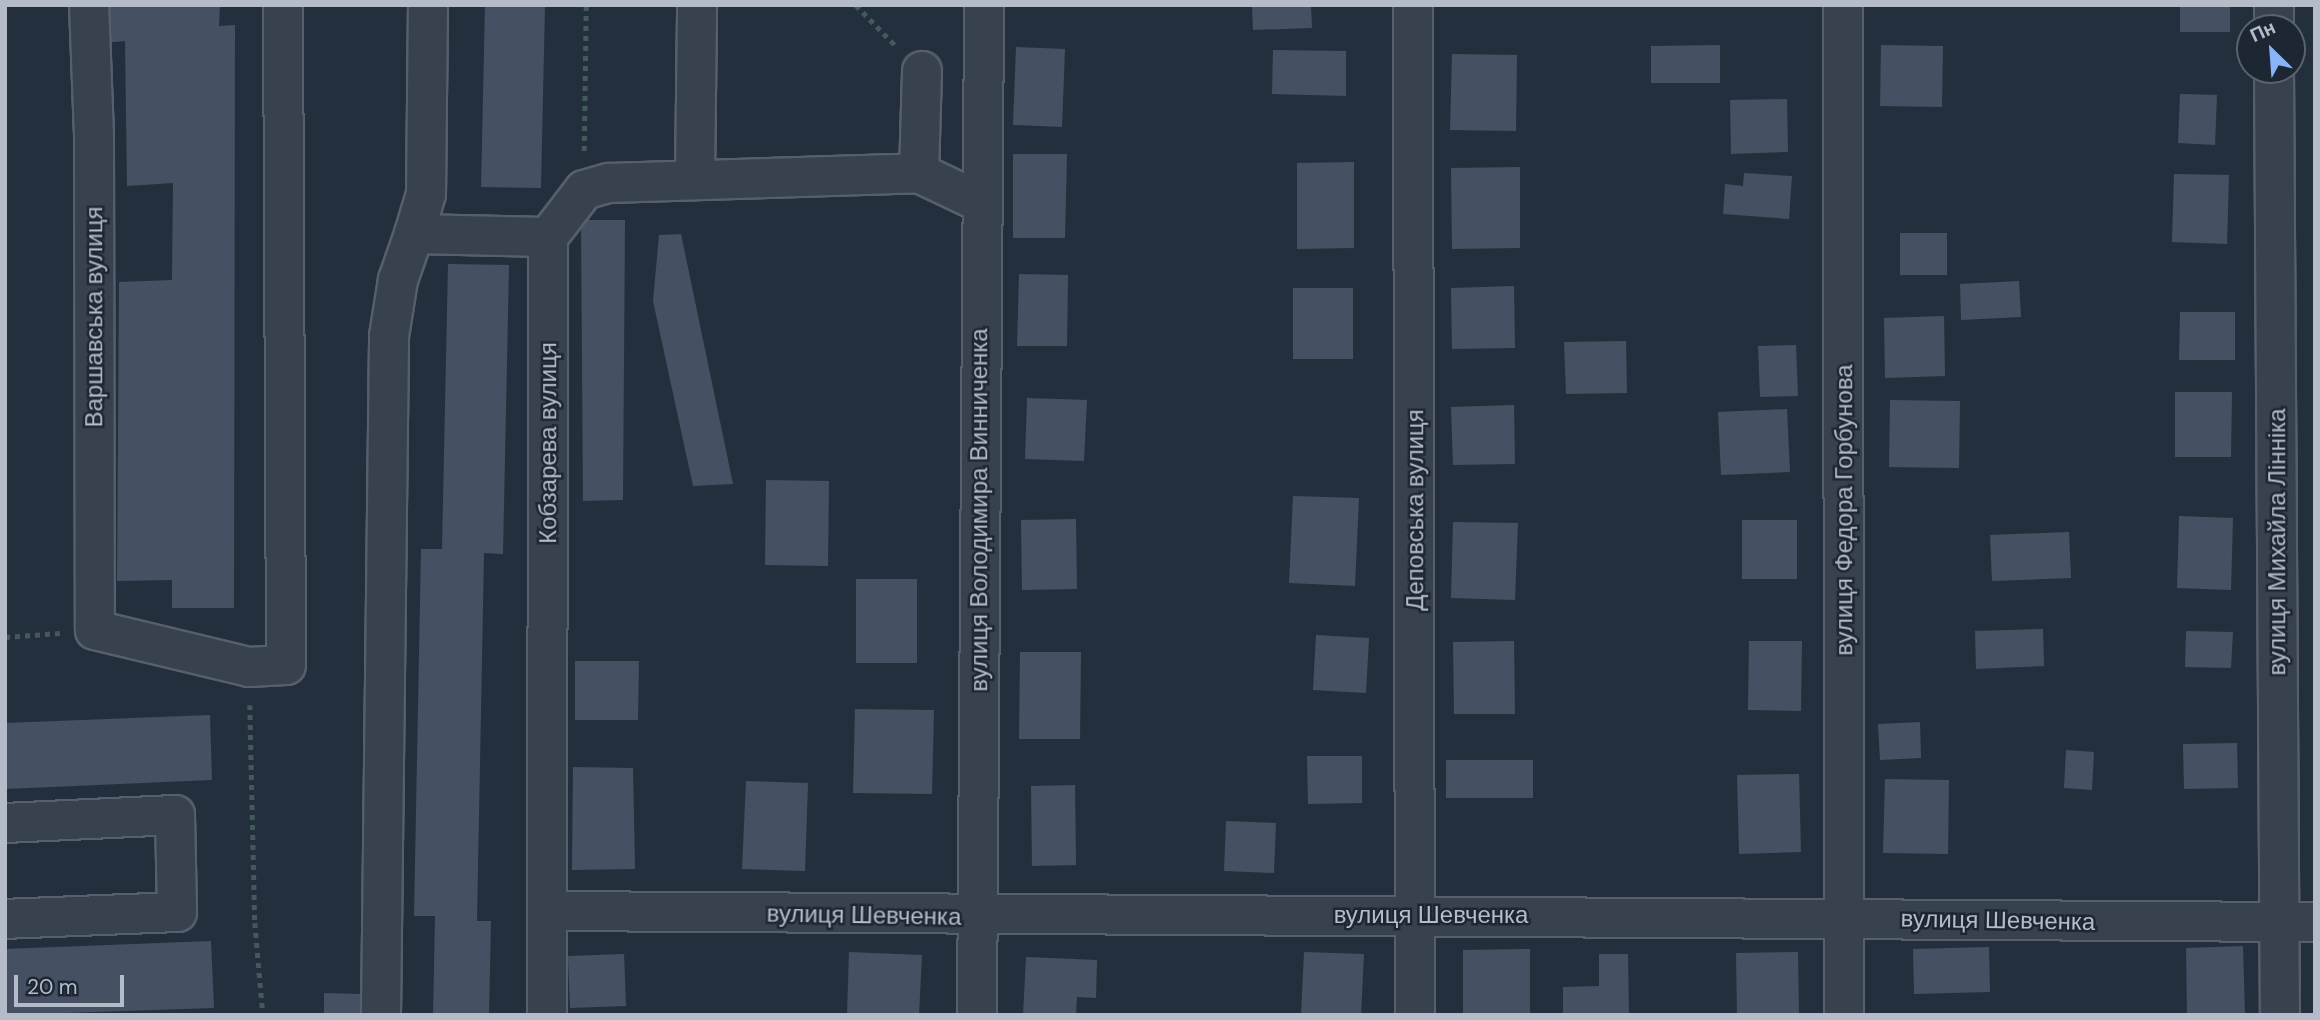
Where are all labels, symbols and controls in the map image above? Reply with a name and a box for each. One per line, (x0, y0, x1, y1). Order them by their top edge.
north arrow (2236, 14, 2306, 84)
text: Пн (2246, 15, 2279, 48)
street label: Варшавська вулиця (80, 207, 108, 427)
street label: вулиця Володимира Винниченка (965, 328, 993, 692)
street label: Кобзарева вулиця (534, 342, 562, 544)
street label: вулиця Федора Горбунова (1830, 364, 1858, 656)
street label: вулиця Михайла Лінніка (2263, 408, 2291, 676)
street label: Деповська вулиця (1401, 409, 1429, 611)
street label: вулиця Шевченка (766, 899, 962, 931)
street label: вулиця Шевченка (1334, 901, 1528, 929)
street label: вулиця Шевченка (1900, 904, 2096, 936)
scale bar (18, 960, 128, 1004)
text: 20 m (27, 973, 78, 1001)

